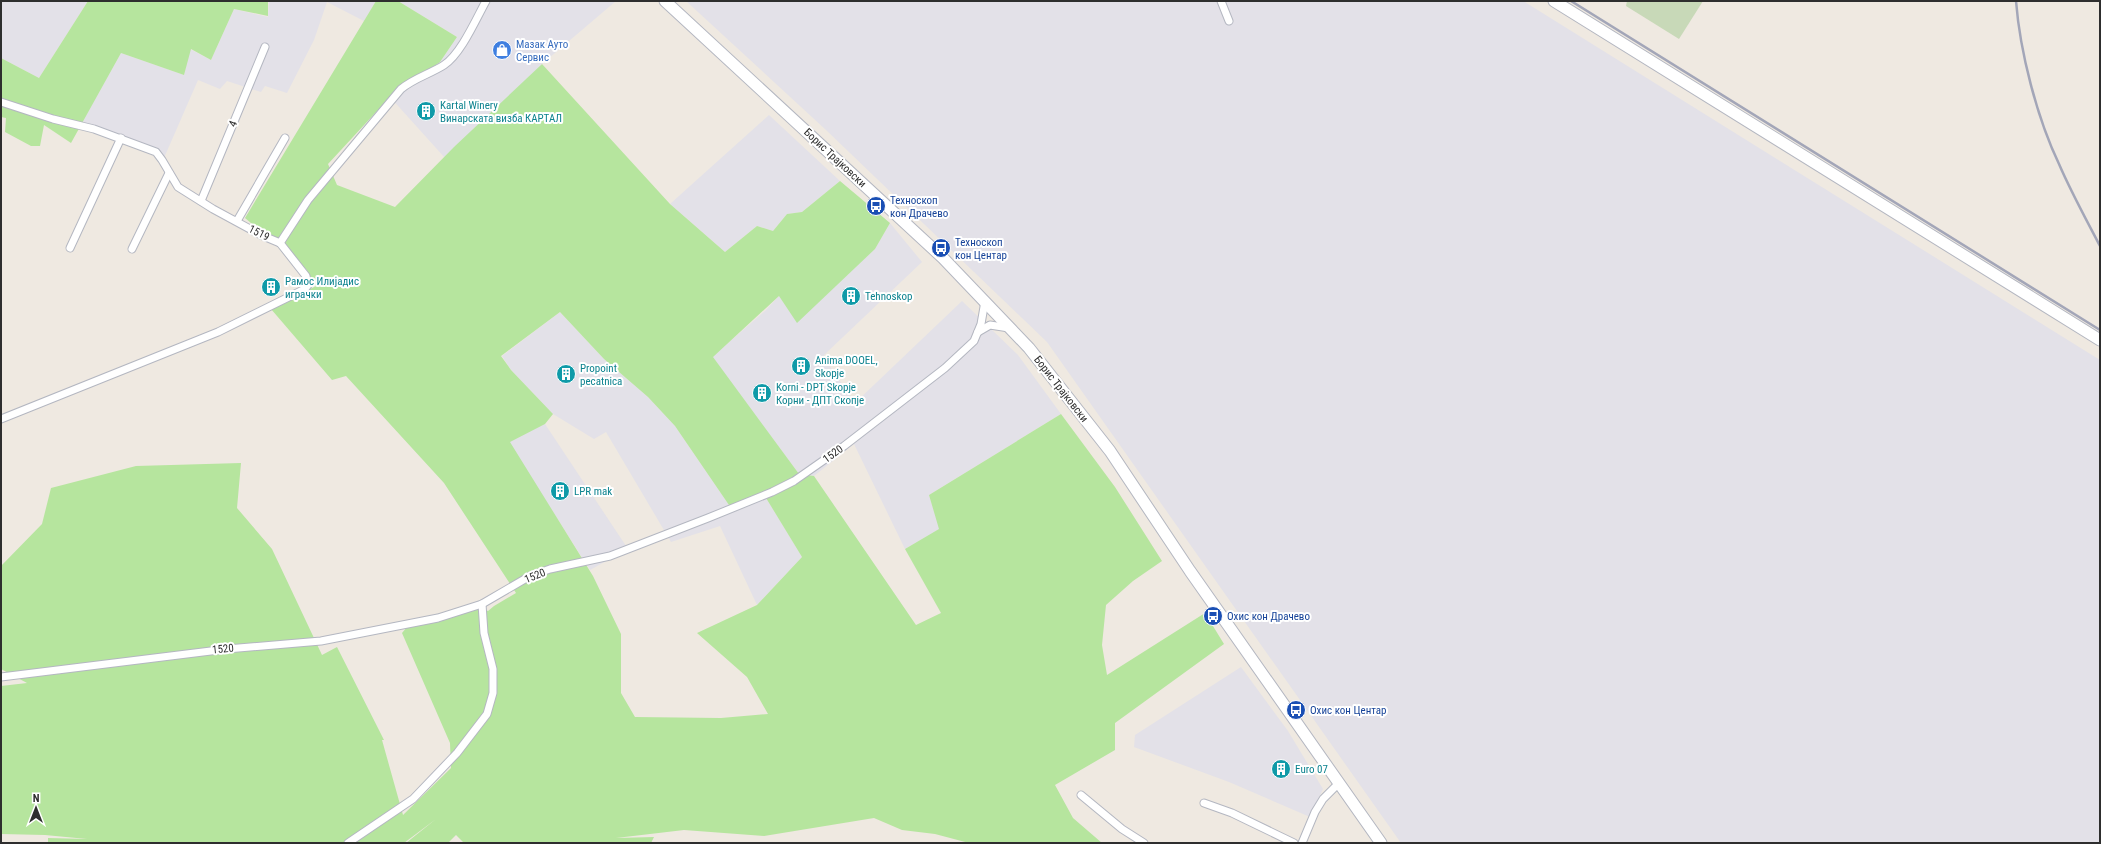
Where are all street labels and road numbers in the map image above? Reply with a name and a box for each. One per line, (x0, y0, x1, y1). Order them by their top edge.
street label: 4 (226, 118, 240, 129)
street label: Борис Трајковски (801, 126, 869, 190)
street label: 1519 (246, 222, 272, 244)
street label: Борис Трајковски (1031, 353, 1091, 425)
street label: 1520 (820, 442, 846, 466)
street label: 1520 (522, 566, 548, 586)
street label: 1520 (212, 641, 234, 657)

